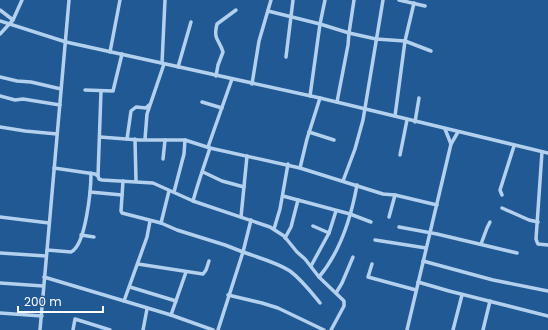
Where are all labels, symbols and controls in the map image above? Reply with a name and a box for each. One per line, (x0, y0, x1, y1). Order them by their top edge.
scale bar (18, 288, 103, 314)
text: 200 m (24, 293, 62, 310)

